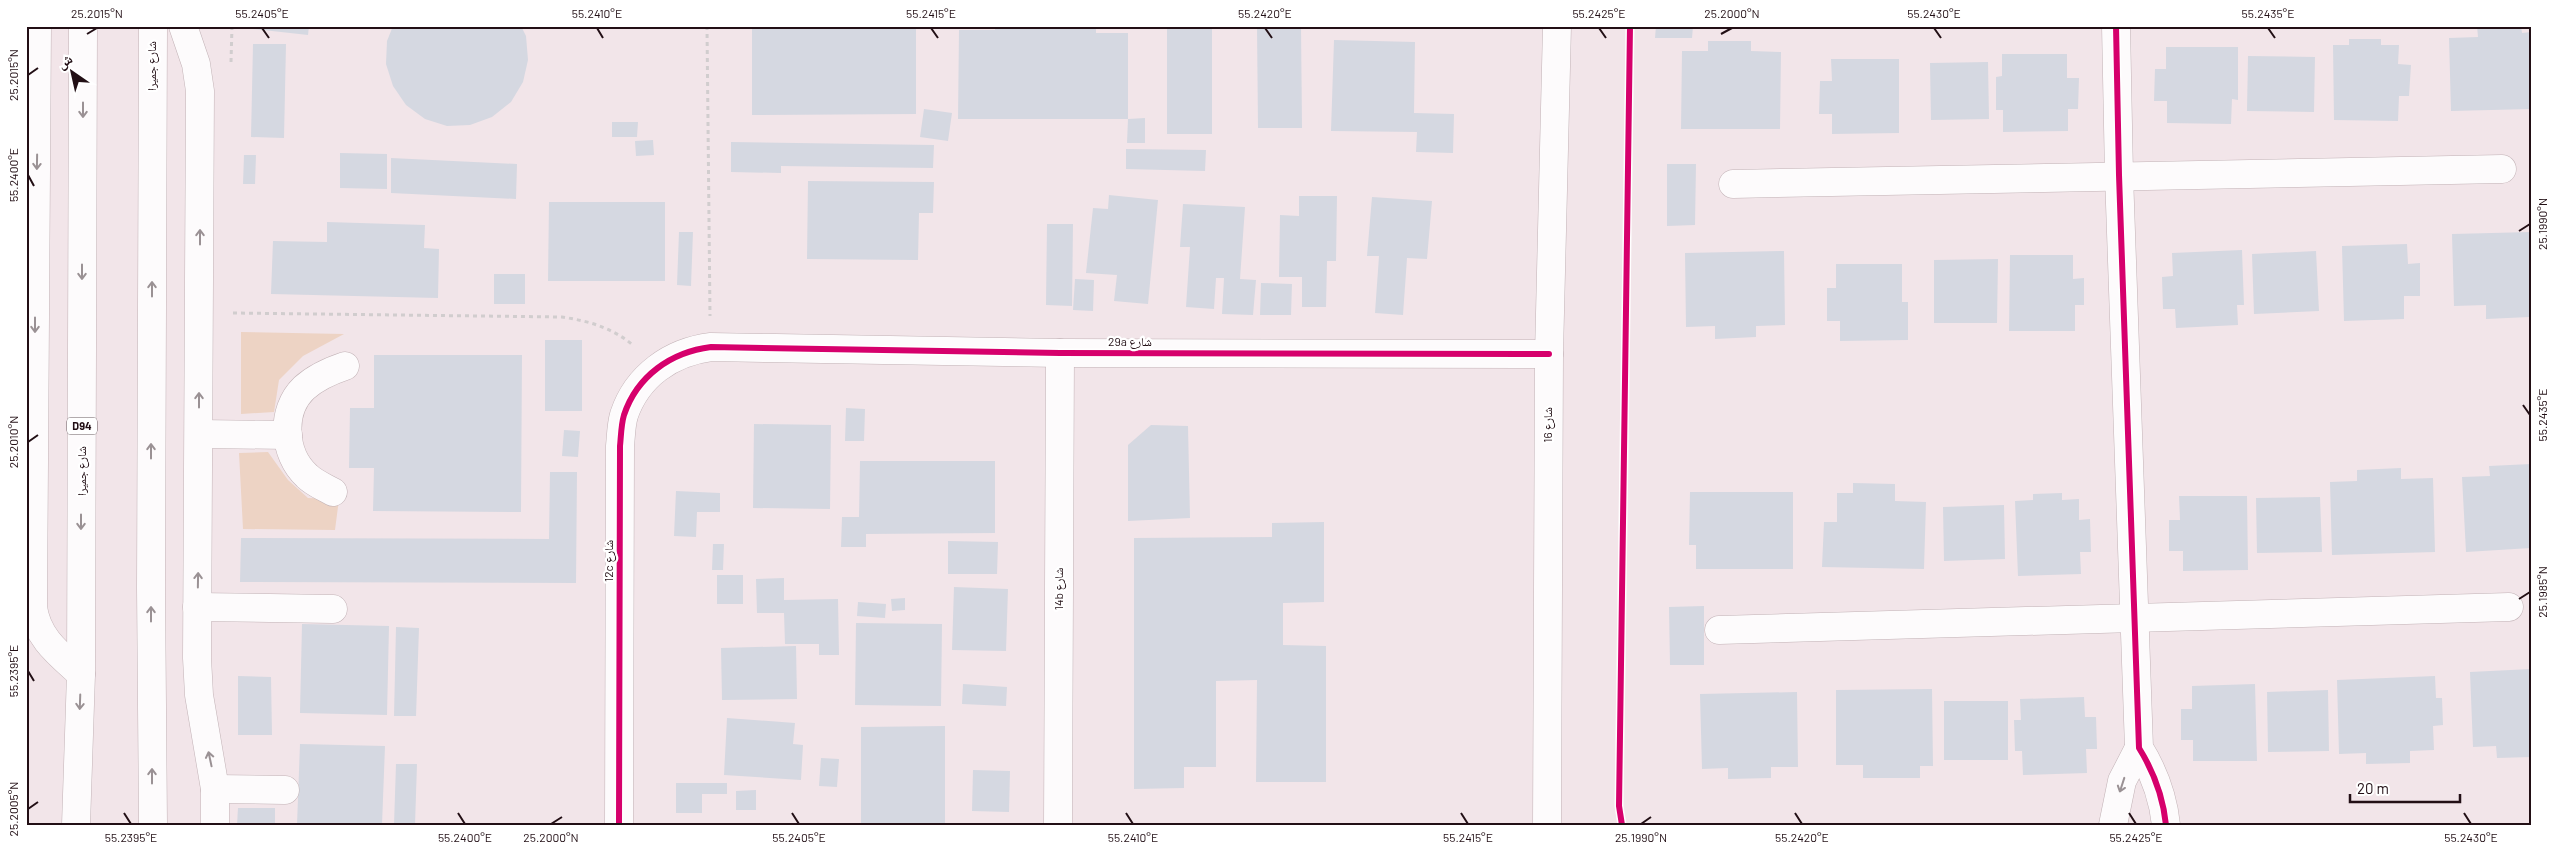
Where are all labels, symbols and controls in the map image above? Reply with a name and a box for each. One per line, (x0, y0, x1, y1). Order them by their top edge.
text: 25.2015°N (71, 6, 123, 20)
text: 55.2405°E (235, 6, 289, 20)
text: 55.2410°E (572, 6, 622, 20)
text: 55.2415°E (906, 6, 956, 20)
text: 55.2420°E (1238, 6, 1292, 20)
text: 55.2425°E (1572, 6, 1626, 20)
text: 25.2000°N (1704, 6, 1760, 20)
text: 55.2430°E (1907, 6, 1961, 20)
text: 55.2435°E (2242, 6, 2294, 20)
street label: شارع جميرا (144, 41, 160, 91)
north arrow (48, 48, 98, 98)
text: 25.2015°N (6, 49, 20, 101)
text: ش (54, 50, 76, 73)
one-way arrow (78, 102, 88, 118)
text: 55.2400°E (6, 148, 20, 202)
one-way arrow (32, 154, 42, 170)
text: 25.1990°N (2535, 198, 2549, 250)
one-way arrow (195, 230, 205, 246)
one-way arrow (77, 264, 87, 280)
one-way arrow (147, 281, 157, 297)
one-way arrow (30, 316, 40, 333)
street label: 29a شارع (1108, 334, 1152, 350)
text: 55.2435°E (2535, 389, 2549, 441)
one-way arrow (194, 392, 204, 408)
street label: شارع 16 (1540, 407, 1556, 443)
text: 25.2010°N (6, 416, 20, 468)
road number: D94 (67, 418, 97, 434)
one-way arrow (146, 443, 156, 460)
street label: شارع جميرا (74, 446, 90, 496)
one-way arrow (76, 514, 86, 530)
street label: 12c شارع (601, 540, 617, 582)
text: 25.1985°N (2535, 566, 2549, 618)
street label: 14b شارع (1051, 568, 1067, 610)
one-way arrow (193, 572, 203, 588)
one-way arrow (146, 606, 156, 622)
text: 55.2395°E (6, 645, 20, 697)
one-way arrow (75, 694, 85, 710)
one-way arrow (205, 751, 214, 767)
one-way arrow (148, 768, 157, 784)
scale bar (2350, 771, 2460, 803)
one-way arrow (2116, 776, 2126, 792)
text: 20 m (2357, 779, 2389, 797)
text: 25.2005°N (6, 782, 20, 836)
text: 55.2395°E (105, 830, 157, 844)
text: 55.2400°E (438, 830, 492, 844)
text: 25.2000°N (523, 830, 579, 844)
text: 55.2405°E (772, 830, 826, 844)
text: 55.2410°E (1108, 830, 1158, 844)
text: 55.2415°E (1443, 830, 1493, 844)
text: 25.1990°N (1615, 830, 1667, 844)
text: 55.2420°E (1775, 830, 1829, 844)
text: 55.2425°E (2109, 830, 2163, 844)
text: 55.2430°E (2444, 830, 2498, 844)

